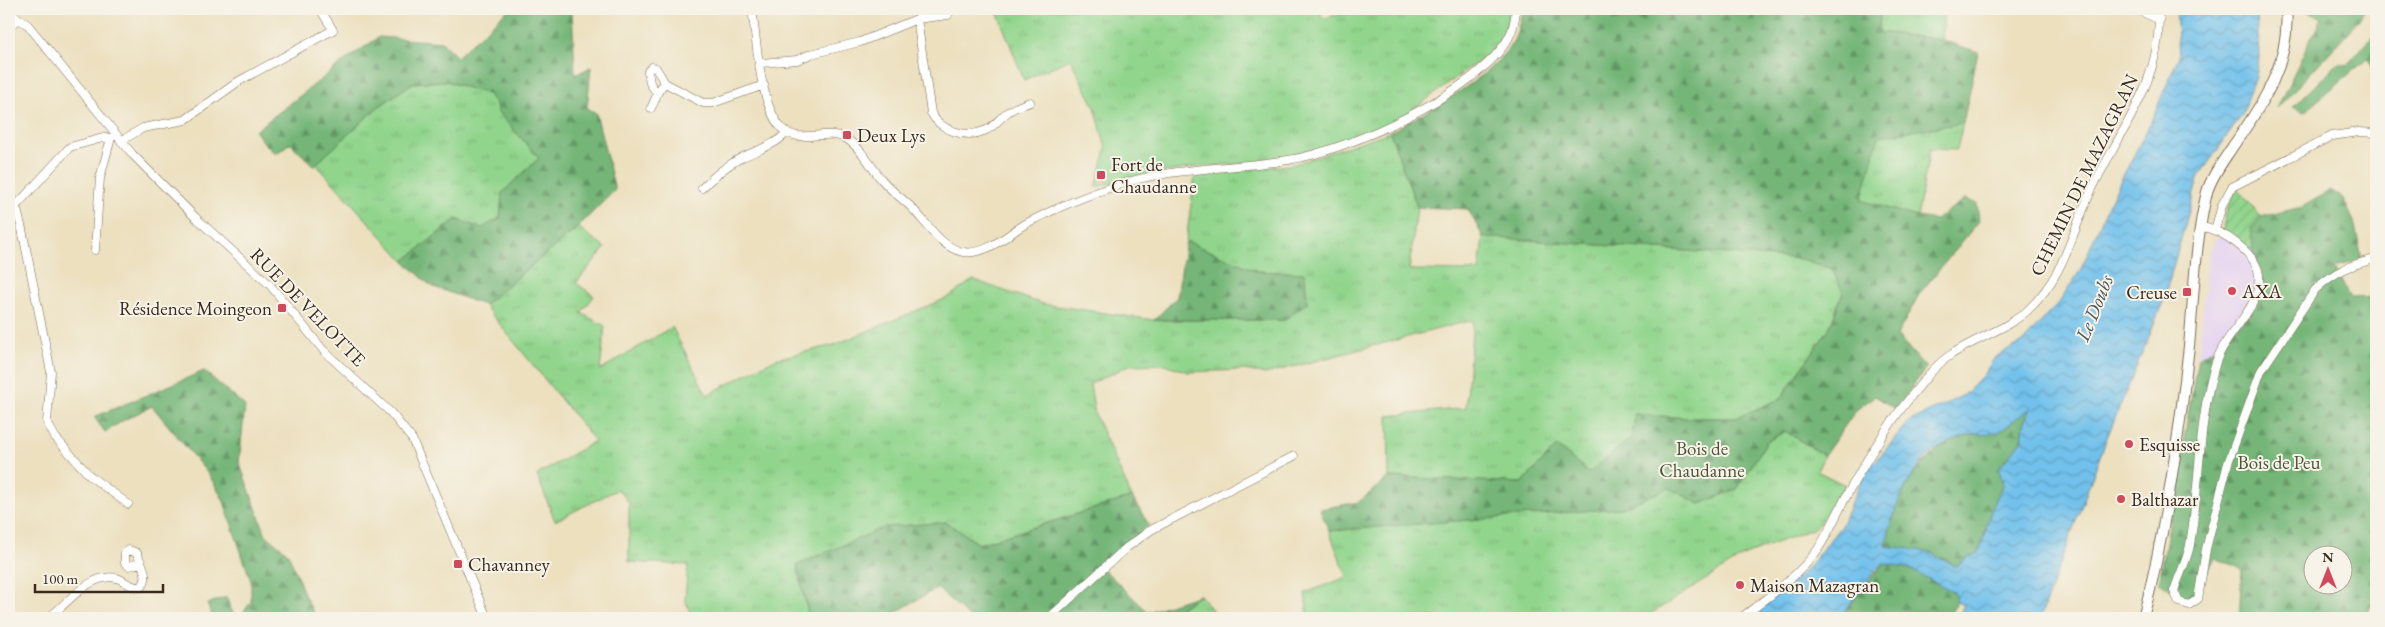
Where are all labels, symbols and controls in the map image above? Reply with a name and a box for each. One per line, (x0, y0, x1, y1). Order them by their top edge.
street label: CHEMIN DE MAZAGRAN (2024, 70, 2144, 280)
place label: Deux Lys (857, 123, 925, 148)
marker: Deux Lys (841, 129, 853, 141)
place label: Fort de Chaudanne (1111, 152, 1197, 199)
marker: Fort de Chaudanne (1095, 169, 1107, 181)
street label: RUE DE VELOTTE (245, 242, 371, 372)
water label: Le Doubs (2069, 271, 2119, 346)
place label: AXA (2241, 279, 2283, 304)
place label: Creuse (2126, 280, 2177, 305)
marker: AXA (2226, 285, 2238, 297)
marker: Creuse (2181, 286, 2193, 298)
place label: Résidence Moingeon (119, 296, 272, 321)
marker: Résidence Moingeon (276, 302, 288, 314)
place label: Esquisse (2139, 432, 2200, 457)
park label: Bois de Chaudanne (1659, 436, 1745, 483)
marker: Esquisse (2123, 438, 2135, 450)
park label: Bois de Peu (2238, 450, 2320, 475)
place label: Balthazar (2131, 487, 2199, 512)
marker: Balthazar (2115, 493, 2127, 505)
north arrow (2302, 544, 2352, 594)
text: N (2322, 548, 2334, 566)
place label: Chavanney (468, 552, 551, 577)
marker: Chavanney (452, 558, 464, 570)
scale bar (35, 562, 162, 594)
text: 100 m (42, 569, 79, 588)
place label: Maison Mazagran (1750, 573, 1879, 598)
marker: Maison Mazagran (1734, 579, 1746, 591)

